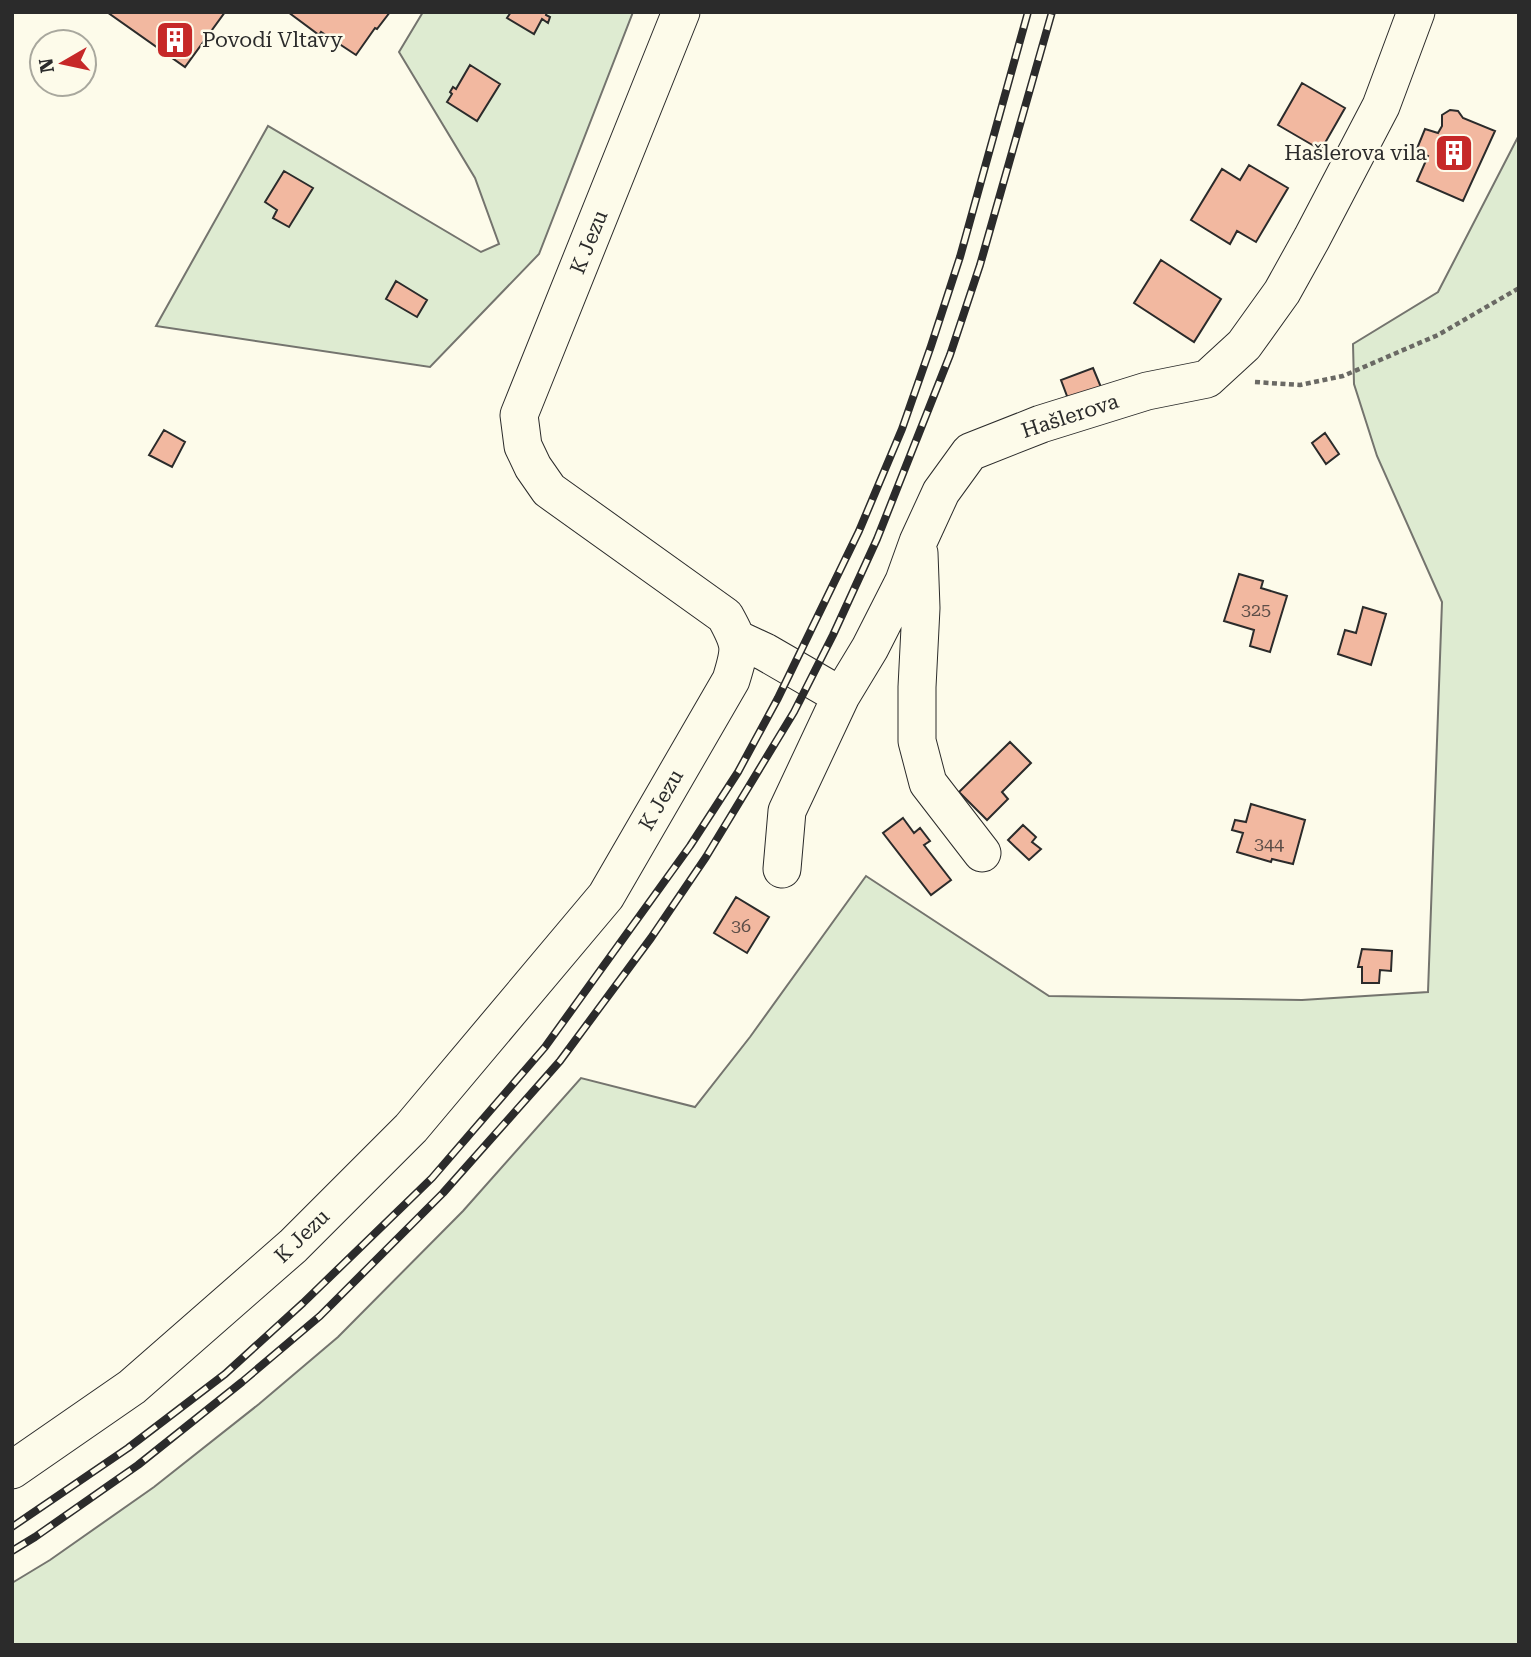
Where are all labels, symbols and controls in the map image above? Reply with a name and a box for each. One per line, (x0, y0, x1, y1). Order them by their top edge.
building icon: Povodí Vltavy (154, 19, 196, 61)
north arrow (28, 28, 98, 98)
place label: Povodí Vltavy (202, 28, 343, 52)
text: N (34, 56, 59, 75)
building icon: Hašlerova vila (1433, 132, 1475, 174)
place label: Hašlerova vila (1284, 141, 1428, 165)
street label: K Jezu (565, 207, 613, 277)
street label: Hašlerova (1018, 389, 1122, 443)
house number: 325 (1241, 599, 1271, 620)
street label: K Jezu (634, 765, 688, 835)
house number: 344 (1254, 833, 1284, 854)
house number: 36 (731, 915, 751, 936)
street label: K Jezu (270, 1204, 334, 1268)

